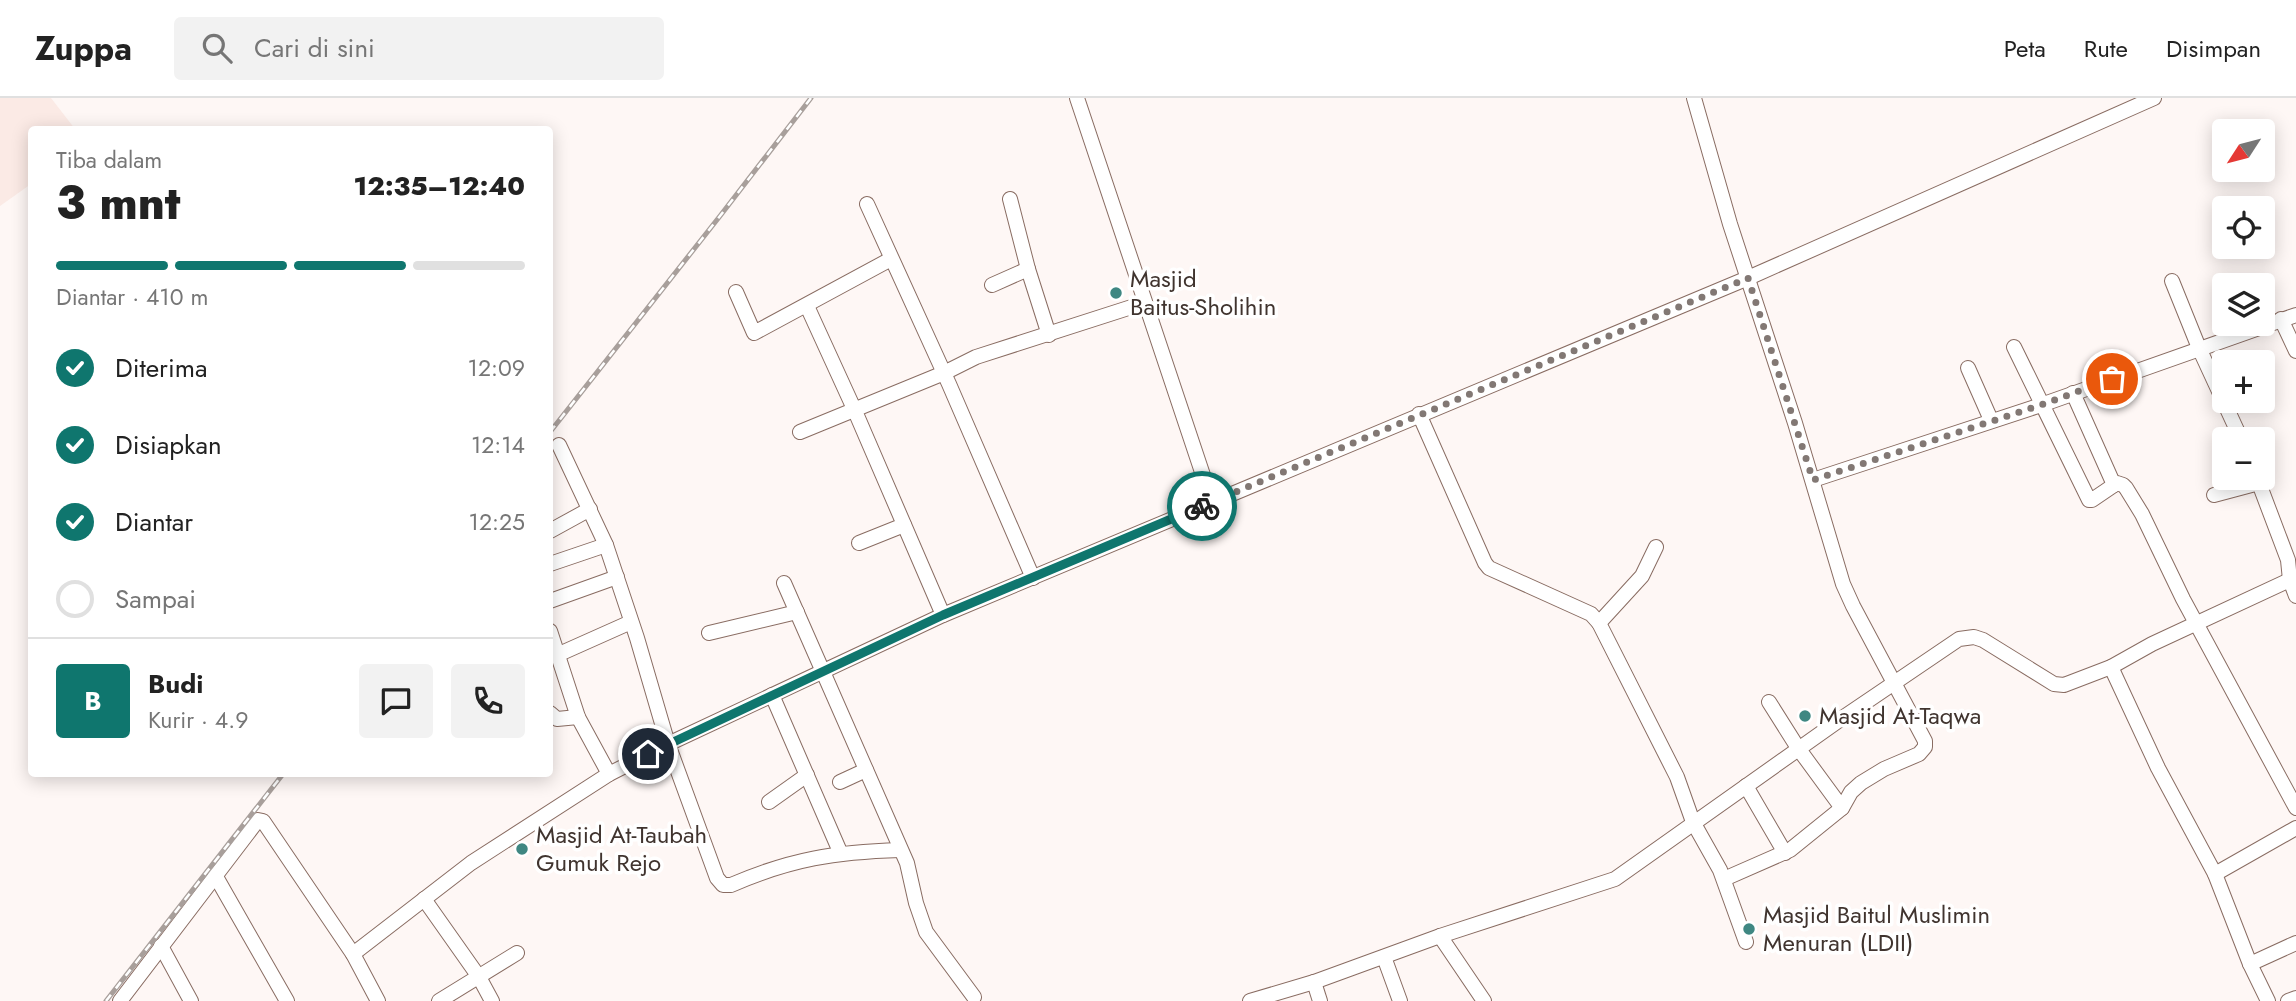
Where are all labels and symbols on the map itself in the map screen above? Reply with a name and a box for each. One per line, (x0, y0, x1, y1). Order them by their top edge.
north arrow (2212, 119, 2275, 182)
place label: Masjid Baitus-Sholihin (1130, 261, 1276, 324)
marker: Masjid Baitus-Sholihin (1108, 285, 1124, 301)
pin (2082, 349, 2142, 409)
courier (1167, 471, 1237, 541)
place label: Masjid At-Taqwa (1819, 698, 1981, 733)
marker: Masjid At-Taqwa (1797, 708, 1813, 724)
pin (618, 724, 678, 784)
place label: Masjid At-Taubah Gumuk Rejo (536, 817, 707, 880)
marker: Masjid At-Taubah Gumuk Rejo (514, 841, 530, 857)
place label: Masjid Baitul Muslimin Menuran (LDII) (1763, 897, 1990, 960)
marker: Masjid Baitul Muslimin Menuran (LDII) (1741, 921, 1757, 937)

